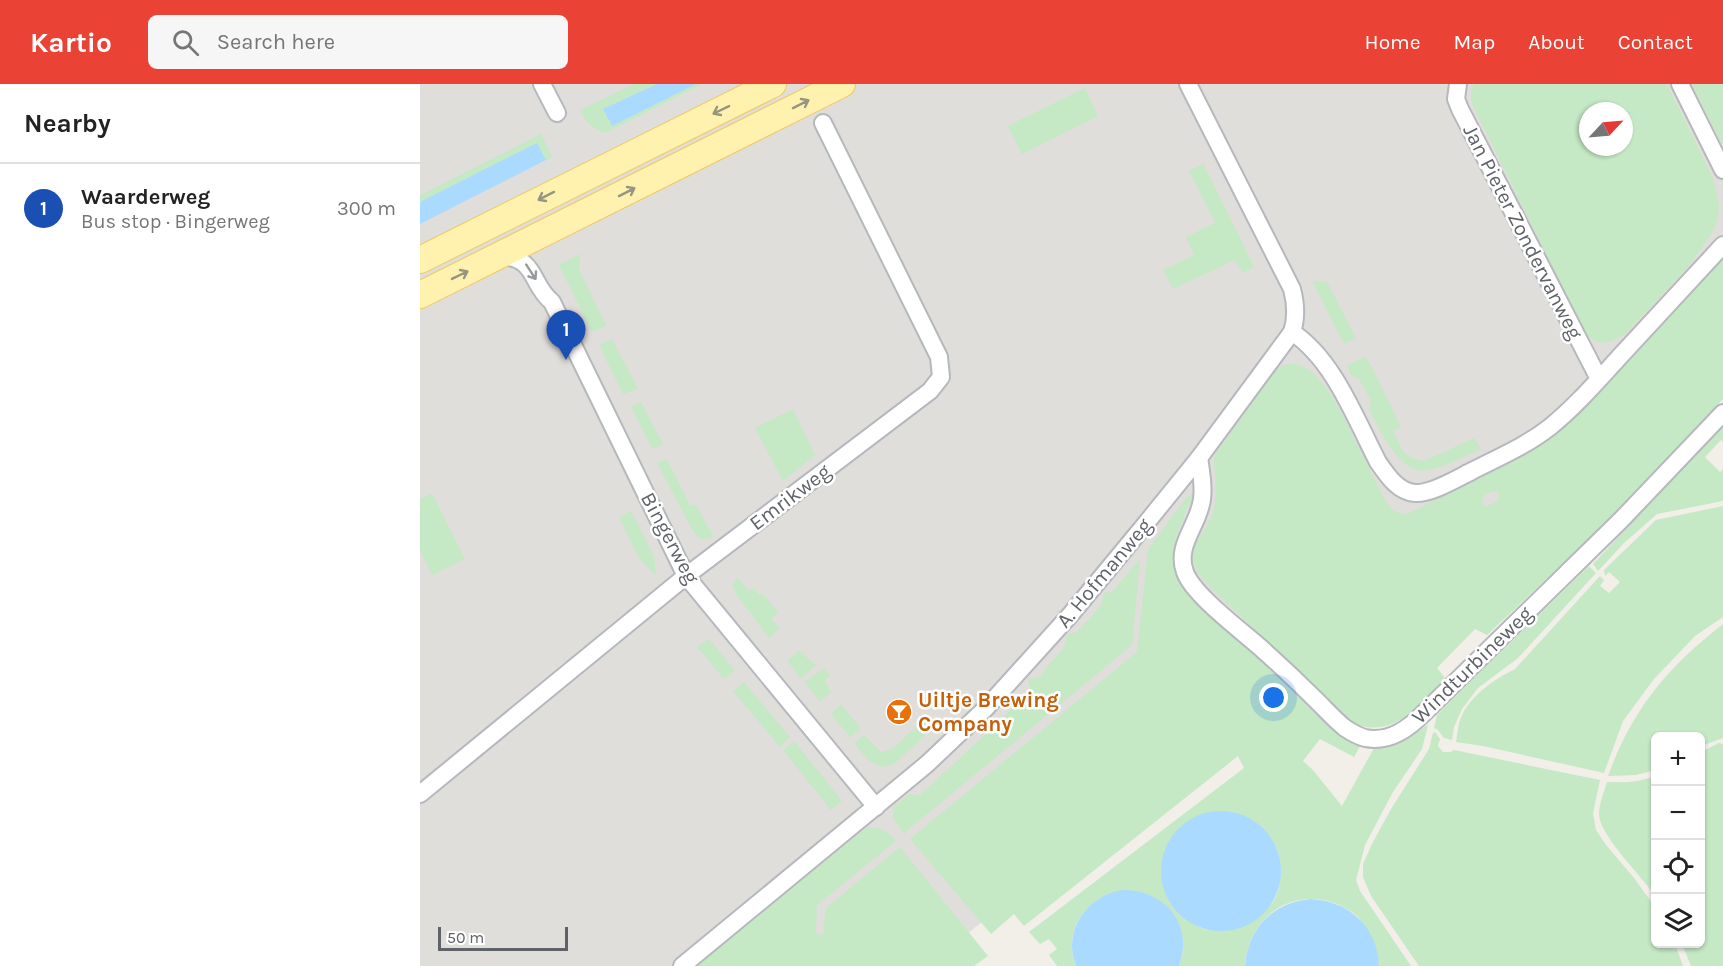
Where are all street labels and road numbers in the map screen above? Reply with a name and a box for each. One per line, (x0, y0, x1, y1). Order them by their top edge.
street label: Jan Pieter Zondervanweg (1458, 121, 1588, 343)
street label: Emrikweg (745, 459, 835, 535)
street label: Bingerweg (636, 488, 704, 588)
street label: A. Hofmanweg (1051, 513, 1157, 633)
street label: Windturbineweg (1407, 601, 1537, 729)

